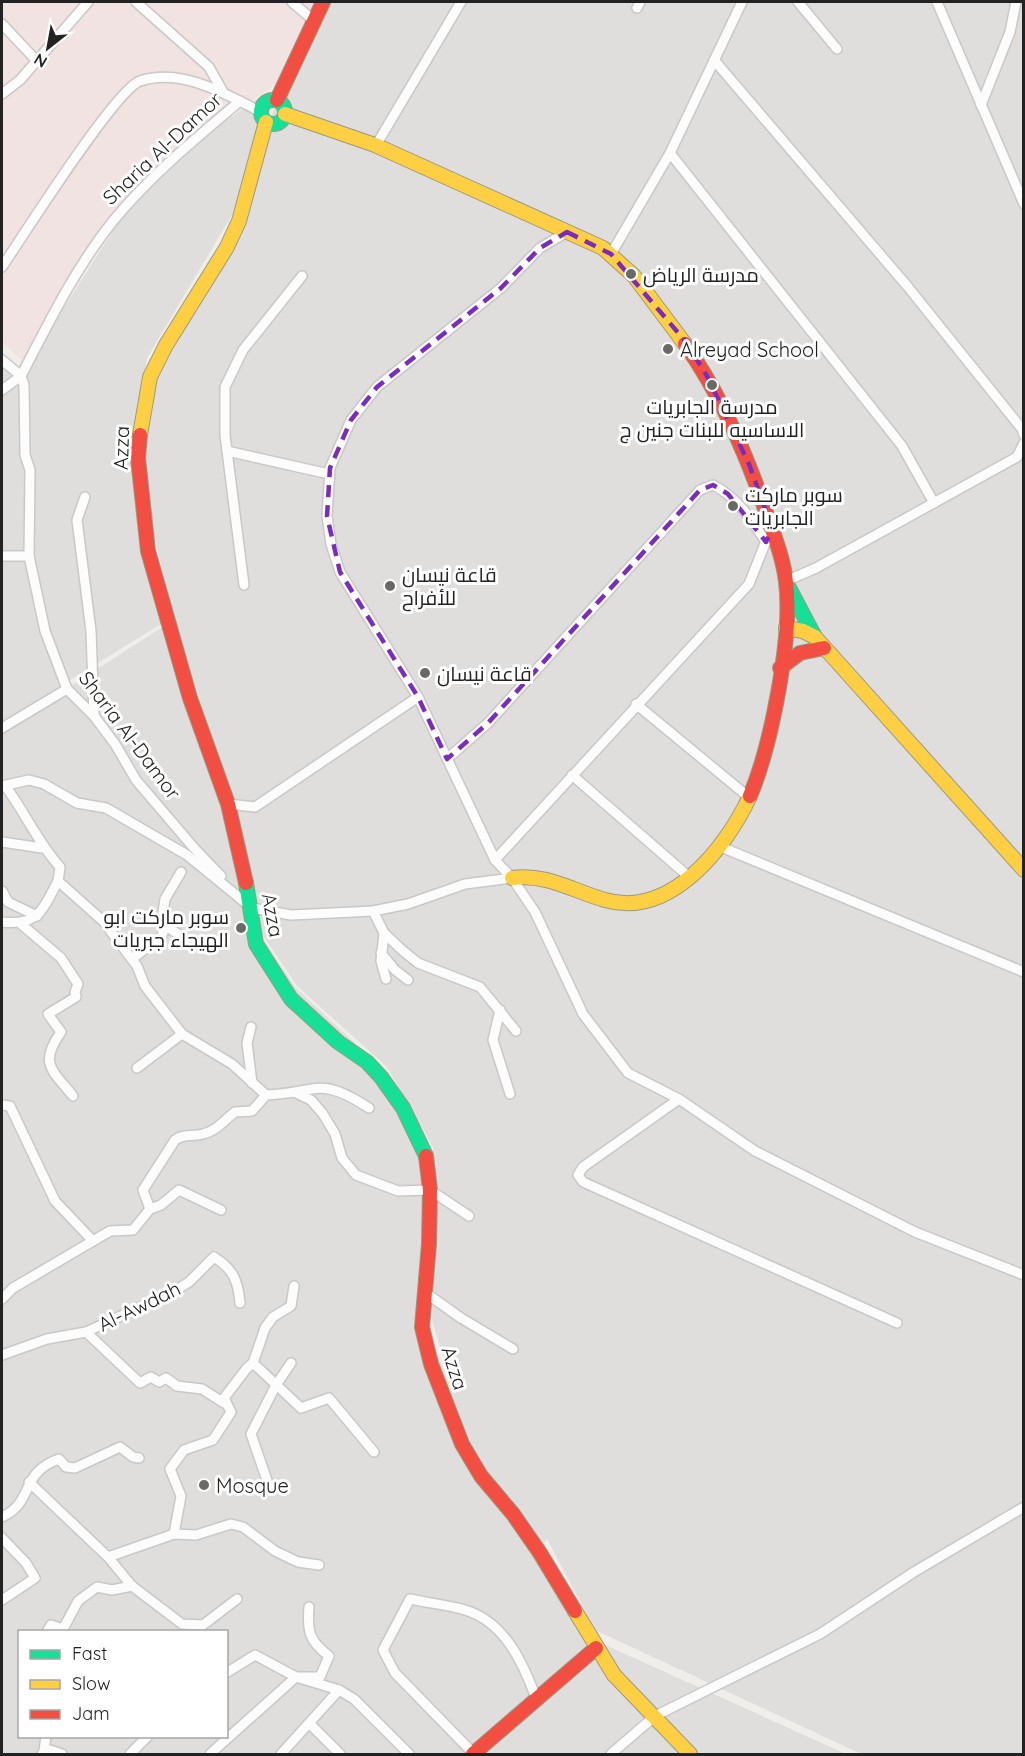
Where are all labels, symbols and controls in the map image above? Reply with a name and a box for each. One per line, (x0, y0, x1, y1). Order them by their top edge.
north arrow (18, 18, 78, 78)
text: N (30, 49, 50, 72)
street label: Sharia Al-Damor (97, 86, 227, 210)
place label: مدرسة الرياض (643, 262, 759, 288)
marker: مدرسة الرياض (624, 267, 638, 281)
place label: Alreyad School (680, 337, 819, 362)
marker: Alreyad School (661, 342, 675, 356)
marker: مدرسة الجابريات الاساسيه للبنات جنين ج (705, 378, 719, 392)
place label: مدرسة الجابريات الاساسيه للبنات جنين ج (620, 394, 804, 444)
street label: Azza (108, 425, 134, 471)
place label: سوبر ماركت الجابريات (745, 482, 843, 530)
marker: سوبر ماركت الجابريات (726, 499, 740, 513)
place label: قاعة نيسان للأفراح (402, 562, 497, 612)
marker: قاعة نيسان للأفراح (383, 579, 397, 593)
place label: قاعة نيسان (437, 661, 532, 687)
street label: Sharia Al-Damor (74, 666, 187, 804)
marker: قاعة نيسان (418, 666, 432, 680)
street label: Azza (257, 891, 289, 939)
place label: سوبر ماركت ابو الهيجاء جبريات (104, 904, 229, 953)
marker: سوبر ماركت ابو الهيجاء جبريات (234, 921, 248, 935)
street label: Al-Awdah (94, 1275, 184, 1337)
street label: Azza (436, 1343, 474, 1393)
place label: Mosque (216, 1473, 289, 1498)
marker: Mosque (197, 1478, 211, 1492)
legend (18, 1630, 228, 1738)
text: Fast (72, 1642, 107, 1665)
text: Slow (72, 1672, 110, 1695)
text: Jam (72, 1702, 110, 1725)

